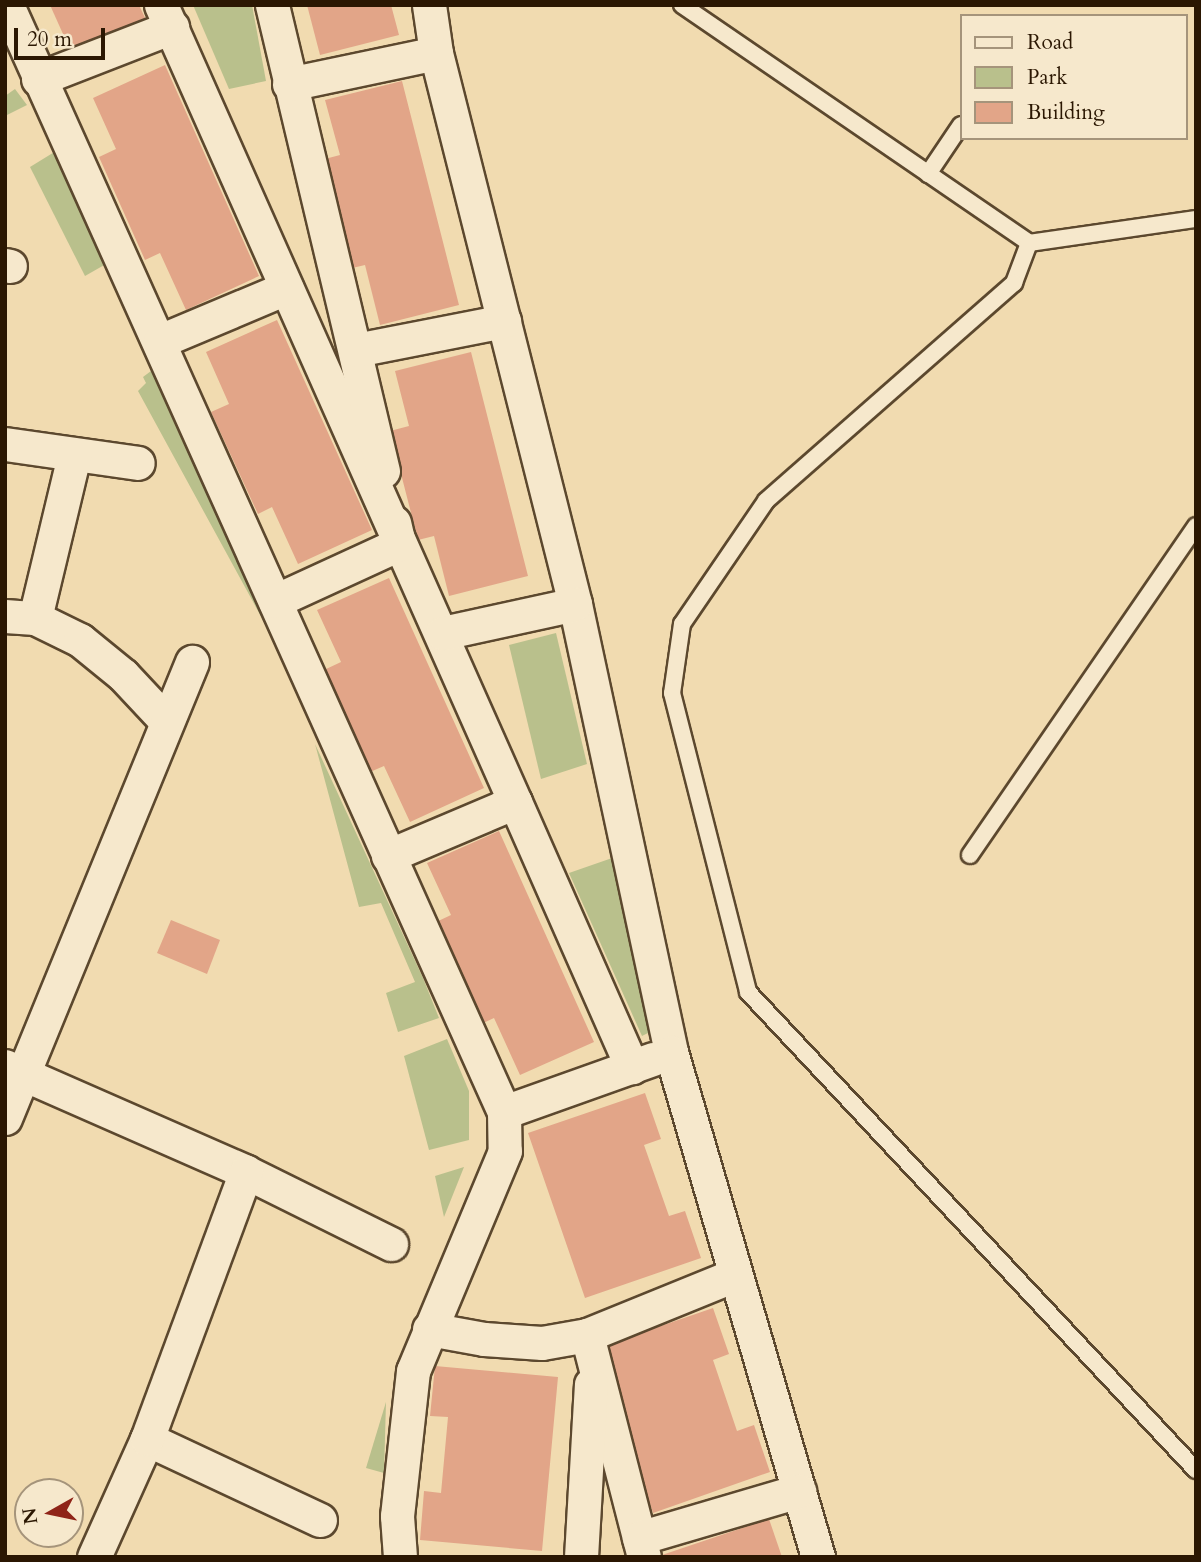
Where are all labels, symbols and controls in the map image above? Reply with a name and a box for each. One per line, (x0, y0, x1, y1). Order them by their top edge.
scale bar (18, 14, 108, 58)
legend (960, 14, 1187, 140)
text: 20 m (27, 25, 72, 54)
text: Road (1027, 28, 1073, 57)
text: Park (1027, 63, 1067, 92)
text: Building (1027, 98, 1105, 127)
north arrow (14, 1478, 84, 1548)
text: N (16, 1506, 44, 1526)

